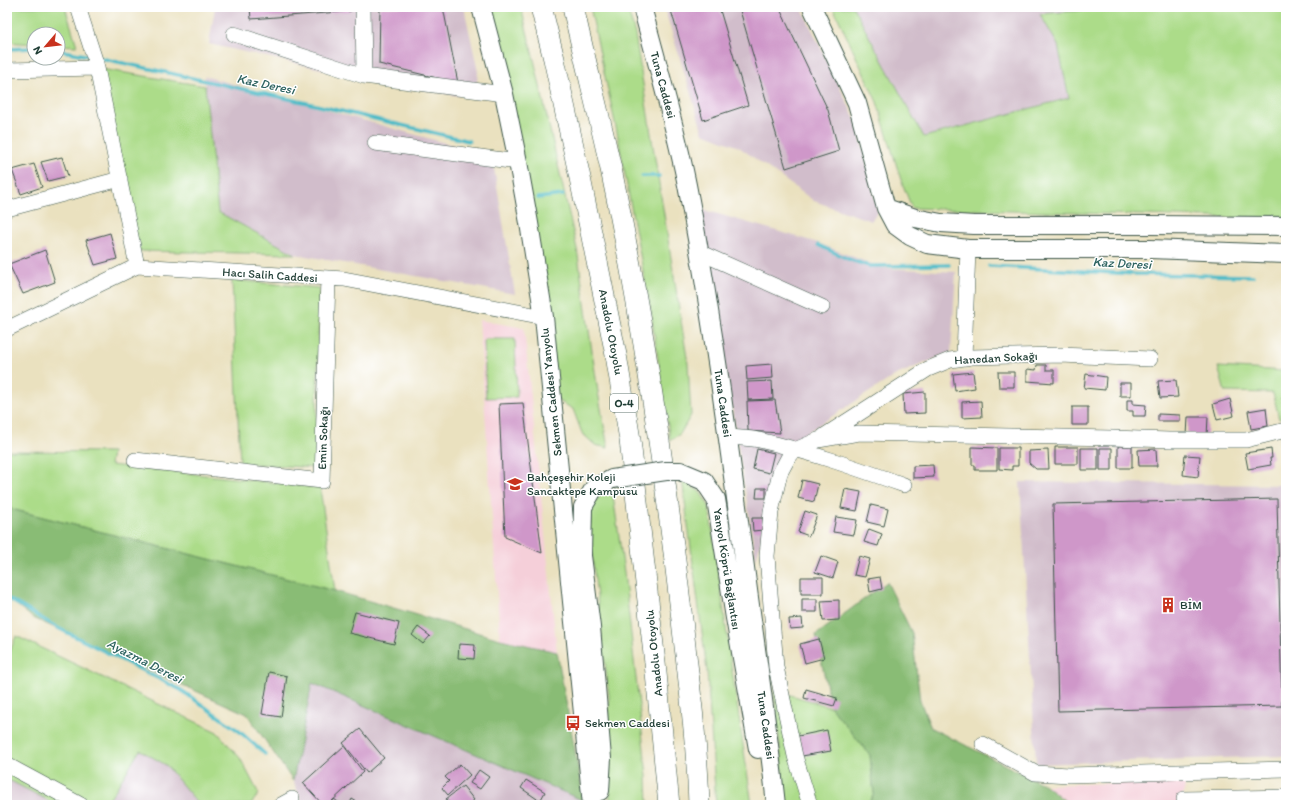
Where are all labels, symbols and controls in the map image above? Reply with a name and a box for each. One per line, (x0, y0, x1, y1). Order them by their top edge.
north arrow (26, 26, 66, 66)
text: N (30, 44, 45, 57)
street label: Tuna Caddesi (647, 50, 679, 120)
water label: Kaz Deresi (236, 71, 298, 98)
water label: Kaz Deresi (1092, 254, 1153, 272)
street label: Hacı Salih Caddesi (222, 265, 318, 285)
street label: Anadolu Otoyolu (596, 288, 626, 376)
street label: Sekmen Caddesi Yanyolu (537, 327, 565, 457)
street label: Hanedan Sokağı (954, 349, 1038, 367)
street label: Tuna Caddesi (711, 368, 735, 438)
road number: O-4 (610, 394, 638, 412)
street label: Emin Sokağı (315, 406, 331, 470)
place label: Bahçeşehir Koleji Sancaktepe Kampüsü (527, 470, 638, 498)
school or university icon: Bahçeşehir Koleji Sancaktepe Kampüsü (506, 475, 524, 493)
street label: Yanyol Köprü Bağlantısı (710, 507, 744, 631)
building icon: BİM (1159, 596, 1177, 614)
place label: BİM (1180, 598, 1202, 612)
street label: Anadolu Otoyolu (642, 609, 666, 697)
water label: Ayazma Deresi (105, 636, 187, 687)
street label: Tuna Caddesi (754, 690, 778, 760)
bus stop icon: Sekmen Caddesi (564, 714, 582, 732)
place label: Sekmen Caddesi (585, 716, 670, 730)

